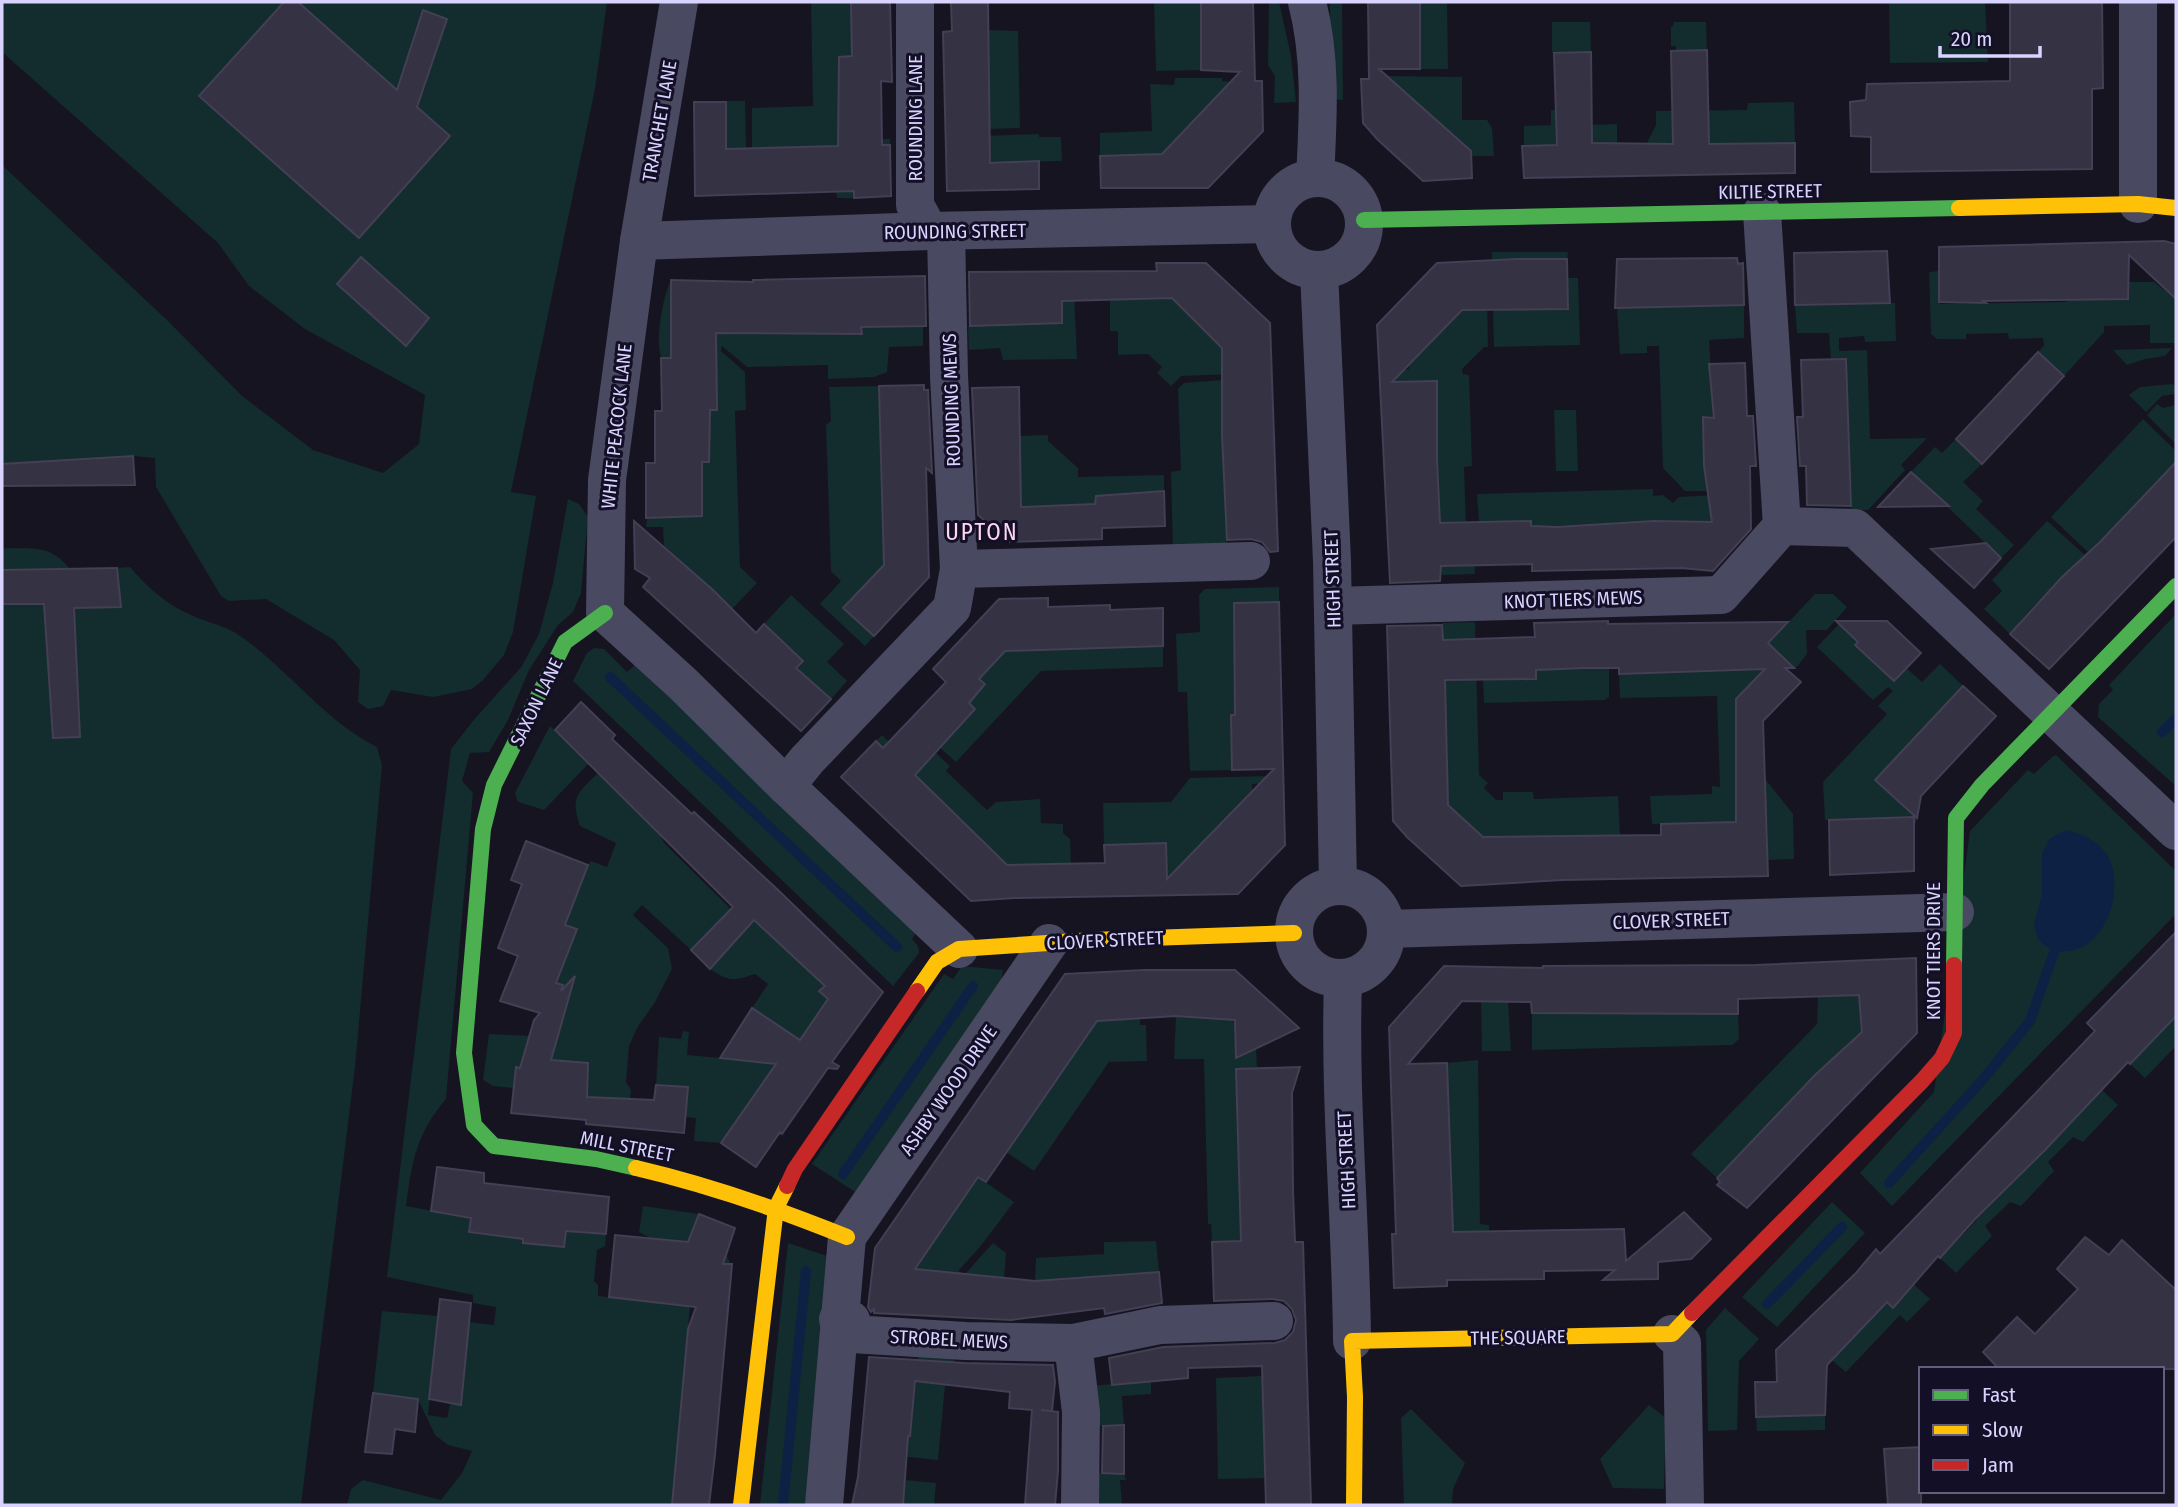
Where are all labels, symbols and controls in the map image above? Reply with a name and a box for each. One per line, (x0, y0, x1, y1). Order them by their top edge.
scale bar (1940, 14, 2040, 58)
text: 20 m (1951, 26, 1992, 52)
street label: ROUNDING LANE (904, 55, 927, 181)
street label: TRANCHET LANE (637, 58, 682, 184)
street label: KILTIE STREET (1718, 179, 1822, 204)
street label: ROUNDING STREET (884, 219, 1027, 244)
street label: ROUNDING MEWS (938, 333, 965, 467)
street label: WHITE PEACOCK LANE (596, 342, 637, 510)
district label: UPTON (945, 518, 1019, 546)
street label: HIGH STREET (1319, 529, 1346, 628)
street label: KNOT TIERS MEWS (1503, 586, 1643, 613)
street label: SAXON LANE (505, 654, 568, 750)
street label: KNOT TIERS DRIVE (1922, 882, 1945, 1020)
street label: CLOVER STREET (1612, 907, 1730, 934)
street label: CLOVER STREET (1046, 926, 1164, 955)
street label: ASHBY WOOD DRIVE (895, 1021, 1002, 1160)
street label: HIGH STREET (1332, 1110, 1361, 1210)
street label: MILL STREET (578, 1126, 676, 1167)
street label: STROBEL MEWS (889, 1325, 1008, 1354)
street label: THE SQUARE (1470, 1325, 1566, 1350)
legend (1919, 1367, 2164, 1493)
text: Fast (1982, 1382, 2016, 1408)
text: Slow (1982, 1417, 2023, 1443)
text: Jam (1982, 1452, 2014, 1478)

